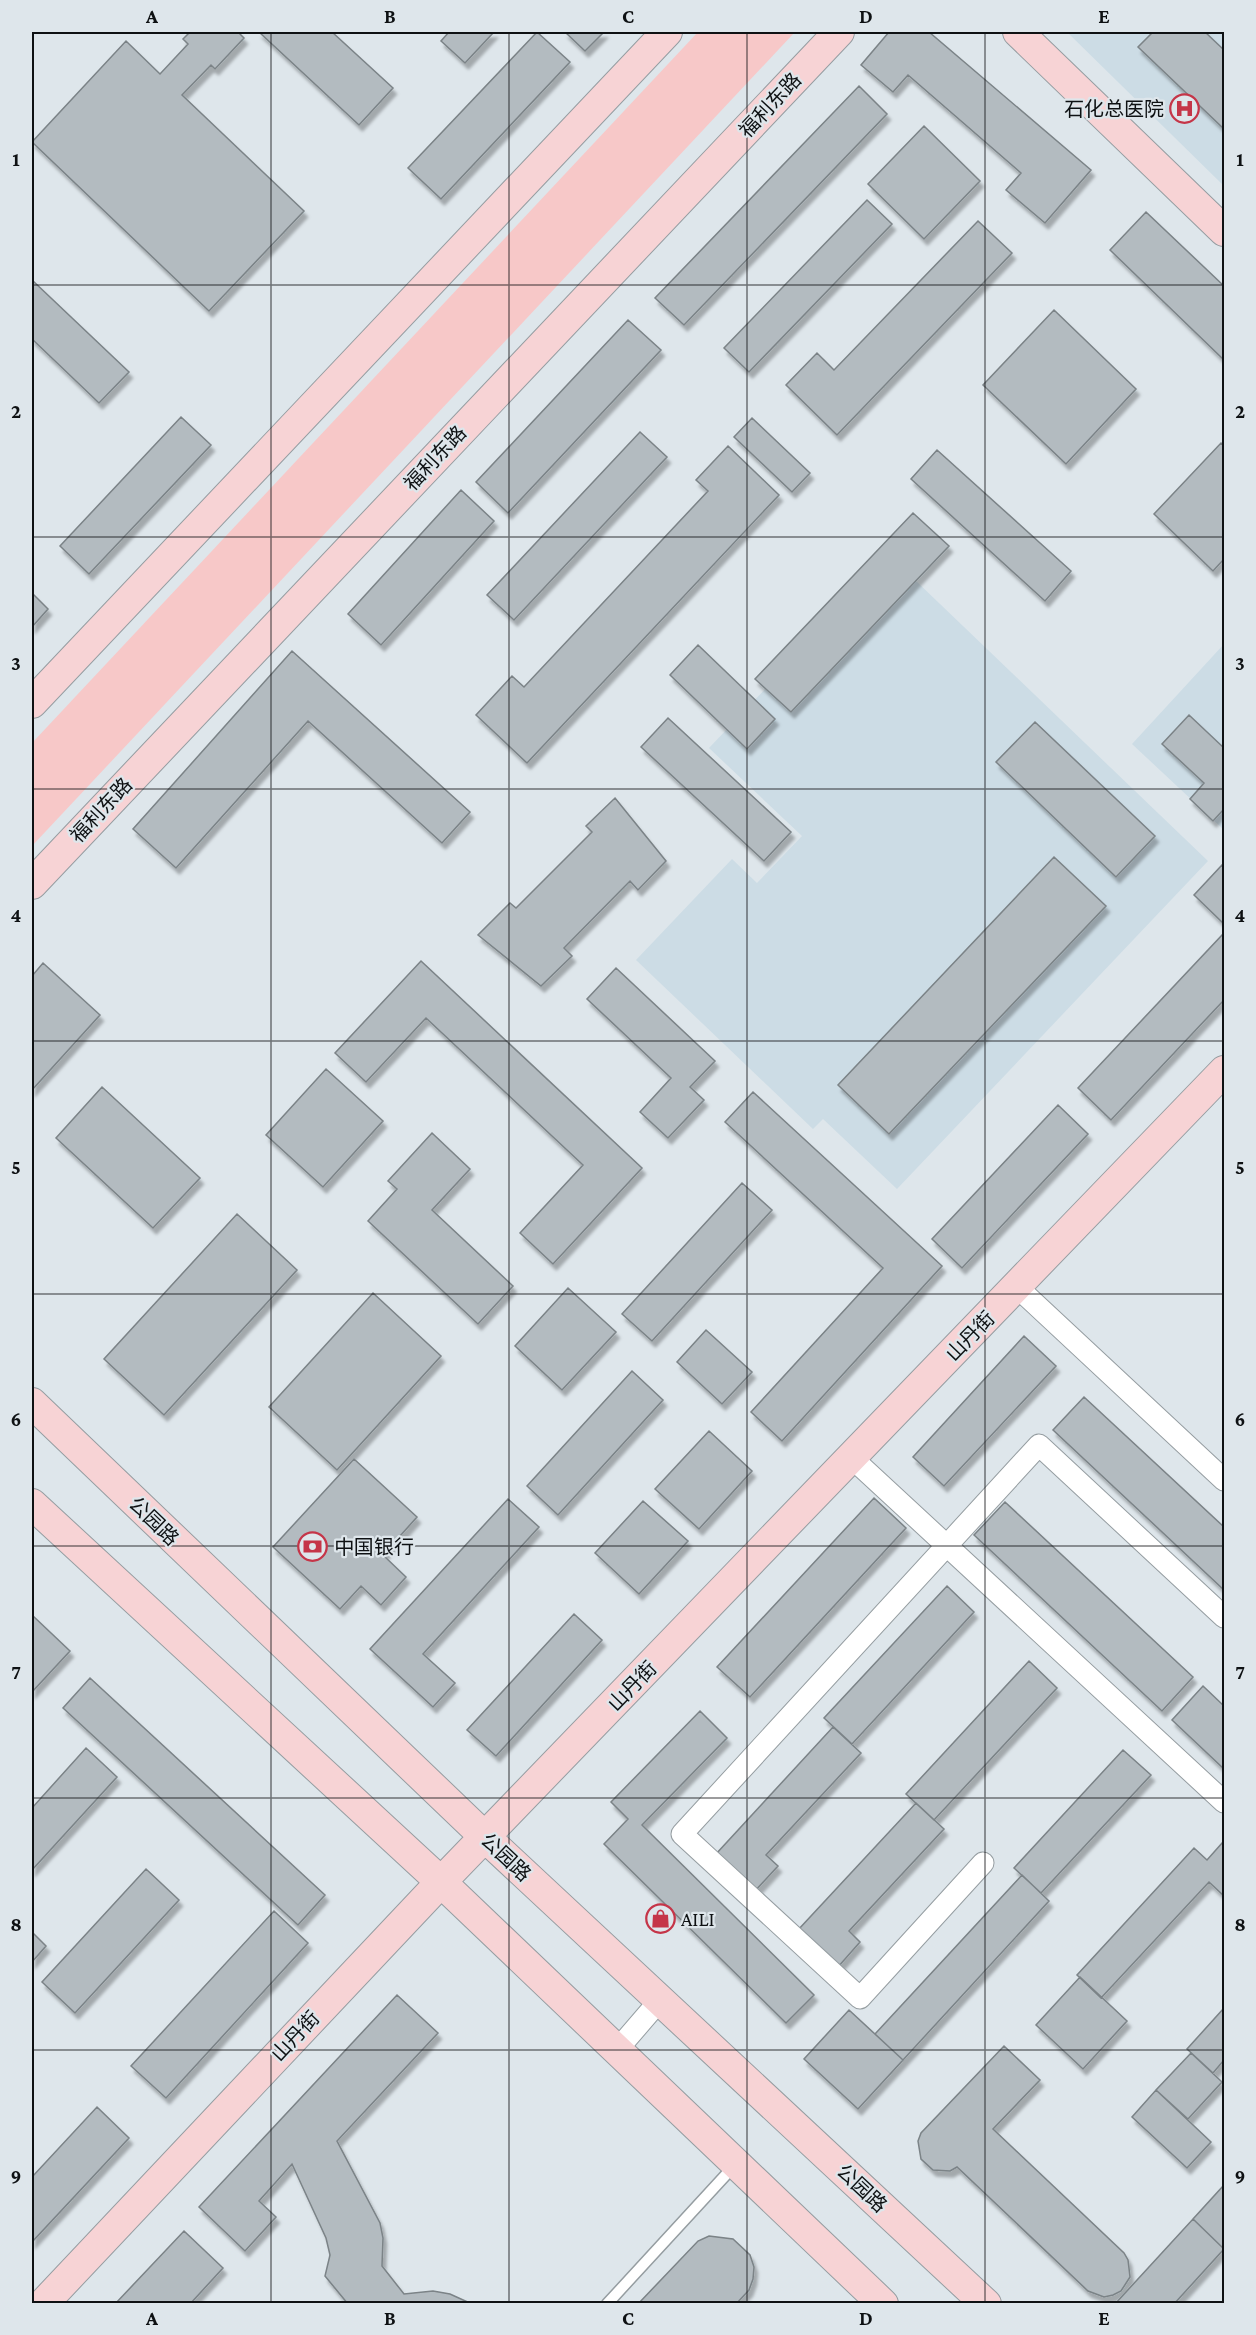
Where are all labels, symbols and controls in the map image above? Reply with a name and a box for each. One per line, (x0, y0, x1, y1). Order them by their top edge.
text: A (145, 5, 159, 27)
text: B (384, 5, 396, 27)
text: C (622, 5, 634, 27)
text: D (859, 5, 873, 27)
text: E (1098, 5, 1110, 27)
street label: 福利东路 (735, 68, 805, 142)
hospital icon: 石化总医院 (1169, 93, 1201, 125)
place label: 石化总医院 (1064, 98, 1164, 120)
text: 1 (12, 148, 20, 170)
text: 1 (1236, 148, 1244, 170)
text: 2 (11, 400, 21, 422)
text: 2 (1235, 400, 1245, 422)
street label: 福利东路 (400, 421, 470, 495)
text: 3 (11, 652, 21, 674)
text: 3 (1235, 652, 1245, 674)
street label: 福利东路 (66, 773, 136, 847)
text: 4 (11, 904, 22, 926)
text: 4 (1235, 904, 1246, 926)
text: 5 (11, 1156, 21, 1178)
text: 5 (1235, 1156, 1245, 1178)
street label: 山丹街 (941, 1307, 999, 1365)
text: 6 (11, 1408, 21, 1430)
text: 6 (1235, 1408, 1245, 1430)
street label: 公园路 (125, 1492, 183, 1550)
bank icon: 中国银行 (297, 1531, 329, 1563)
place label: 中国银行 (334, 1536, 414, 1558)
street label: 山丹街 (603, 1657, 661, 1715)
text: 7 (11, 1661, 21, 1683)
text: 7 (1235, 1661, 1245, 1683)
street label: 公园路 (477, 1828, 535, 1886)
shop icon: AILI (644, 1903, 676, 1935)
place label: AILI (681, 1908, 714, 1930)
text: 8 (10, 1913, 22, 1935)
text: 8 (1234, 1913, 1246, 1935)
street label: 山丹街 (266, 2007, 324, 2065)
street label: 公园路 (833, 2159, 891, 2217)
text: 9 (11, 2165, 21, 2187)
text: 9 (1235, 2165, 1245, 2187)
text: A (145, 2307, 159, 2329)
text: B (384, 2307, 396, 2329)
text: C (622, 2307, 634, 2329)
text: D (859, 2307, 873, 2329)
text: E (1098, 2307, 1110, 2329)

